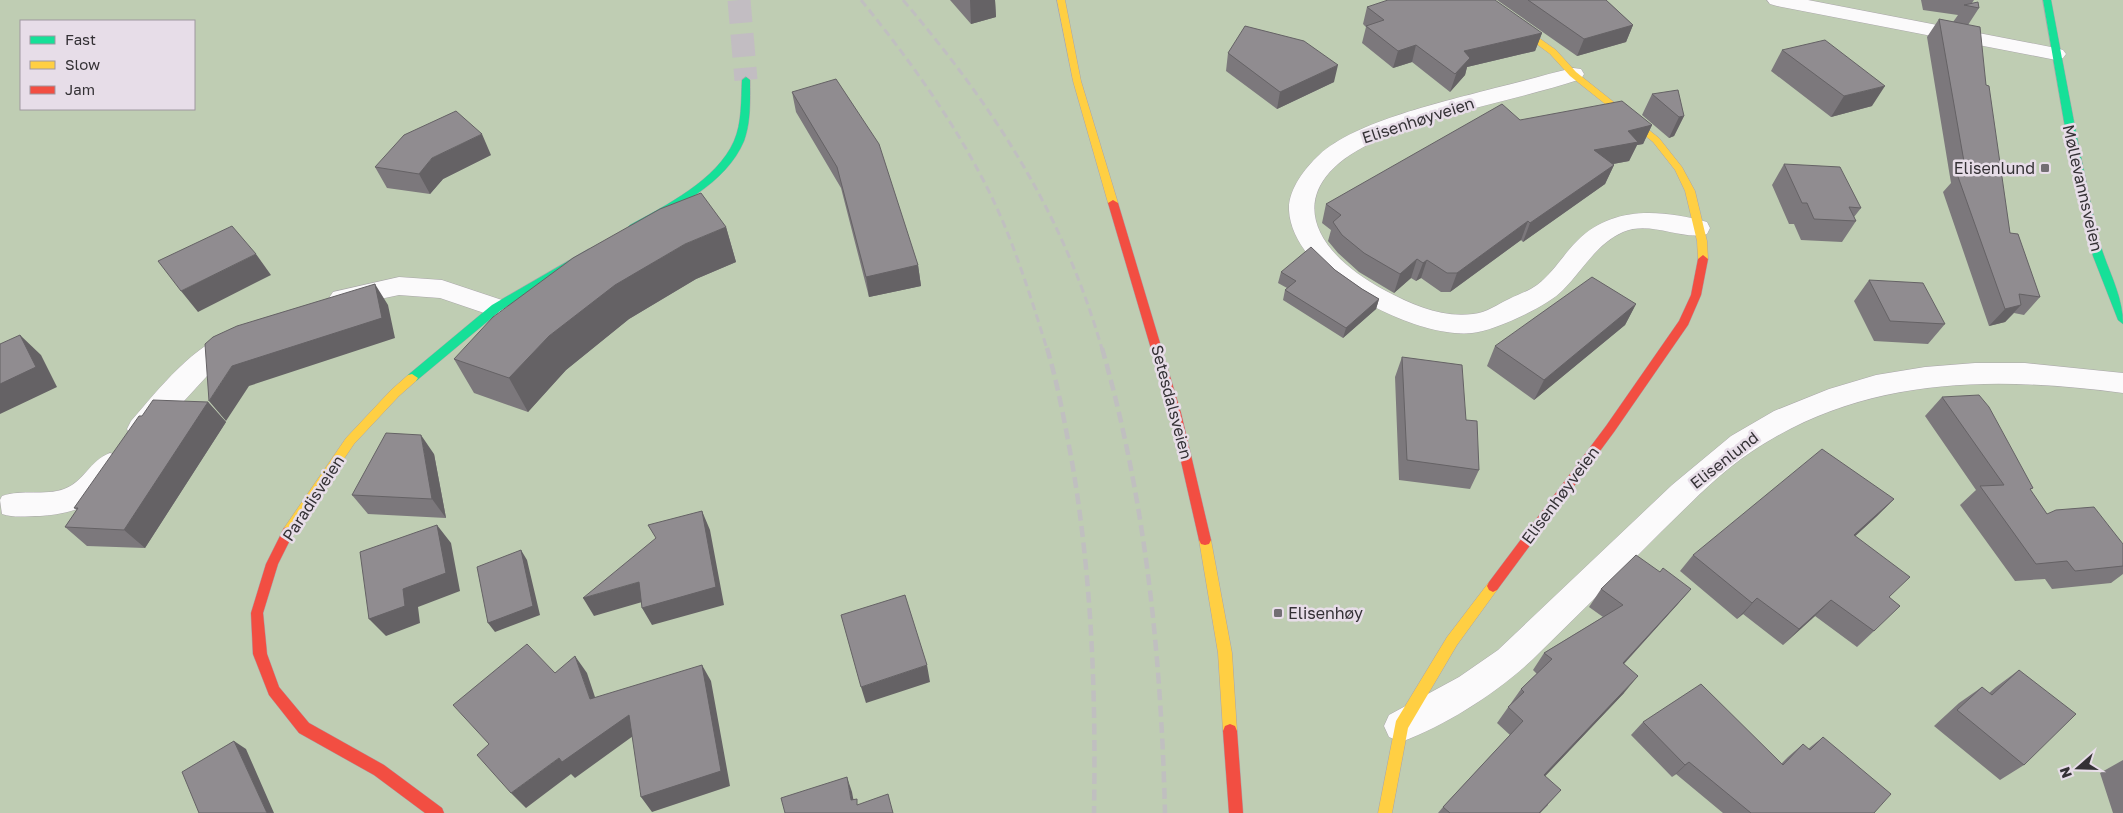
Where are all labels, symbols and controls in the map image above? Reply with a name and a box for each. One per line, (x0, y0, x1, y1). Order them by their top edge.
legend (20, 20, 195, 110)
text: Fast (65, 30, 96, 48)
text: Slow (65, 55, 100, 73)
text: Jam (65, 80, 95, 98)
street label: Elisenhøyveien (1359, 92, 1477, 148)
street label: Møllevannsveien (2059, 123, 2107, 253)
place label: Elisenlund (1954, 158, 2035, 178)
marker: Elisenlund (2039, 162, 2051, 174)
street label: Setesdalsveien (1147, 343, 1197, 461)
street label: Elisenlund (1686, 427, 1762, 493)
street label: Elisenhøyveien (1517, 442, 1603, 548)
street label: Paradisveien (278, 451, 348, 545)
place label: Elisenhøy (1288, 603, 1363, 623)
marker: Elisenhøy (1272, 607, 1284, 619)
north arrow (2053, 743, 2103, 793)
text: N (2056, 765, 2075, 781)

